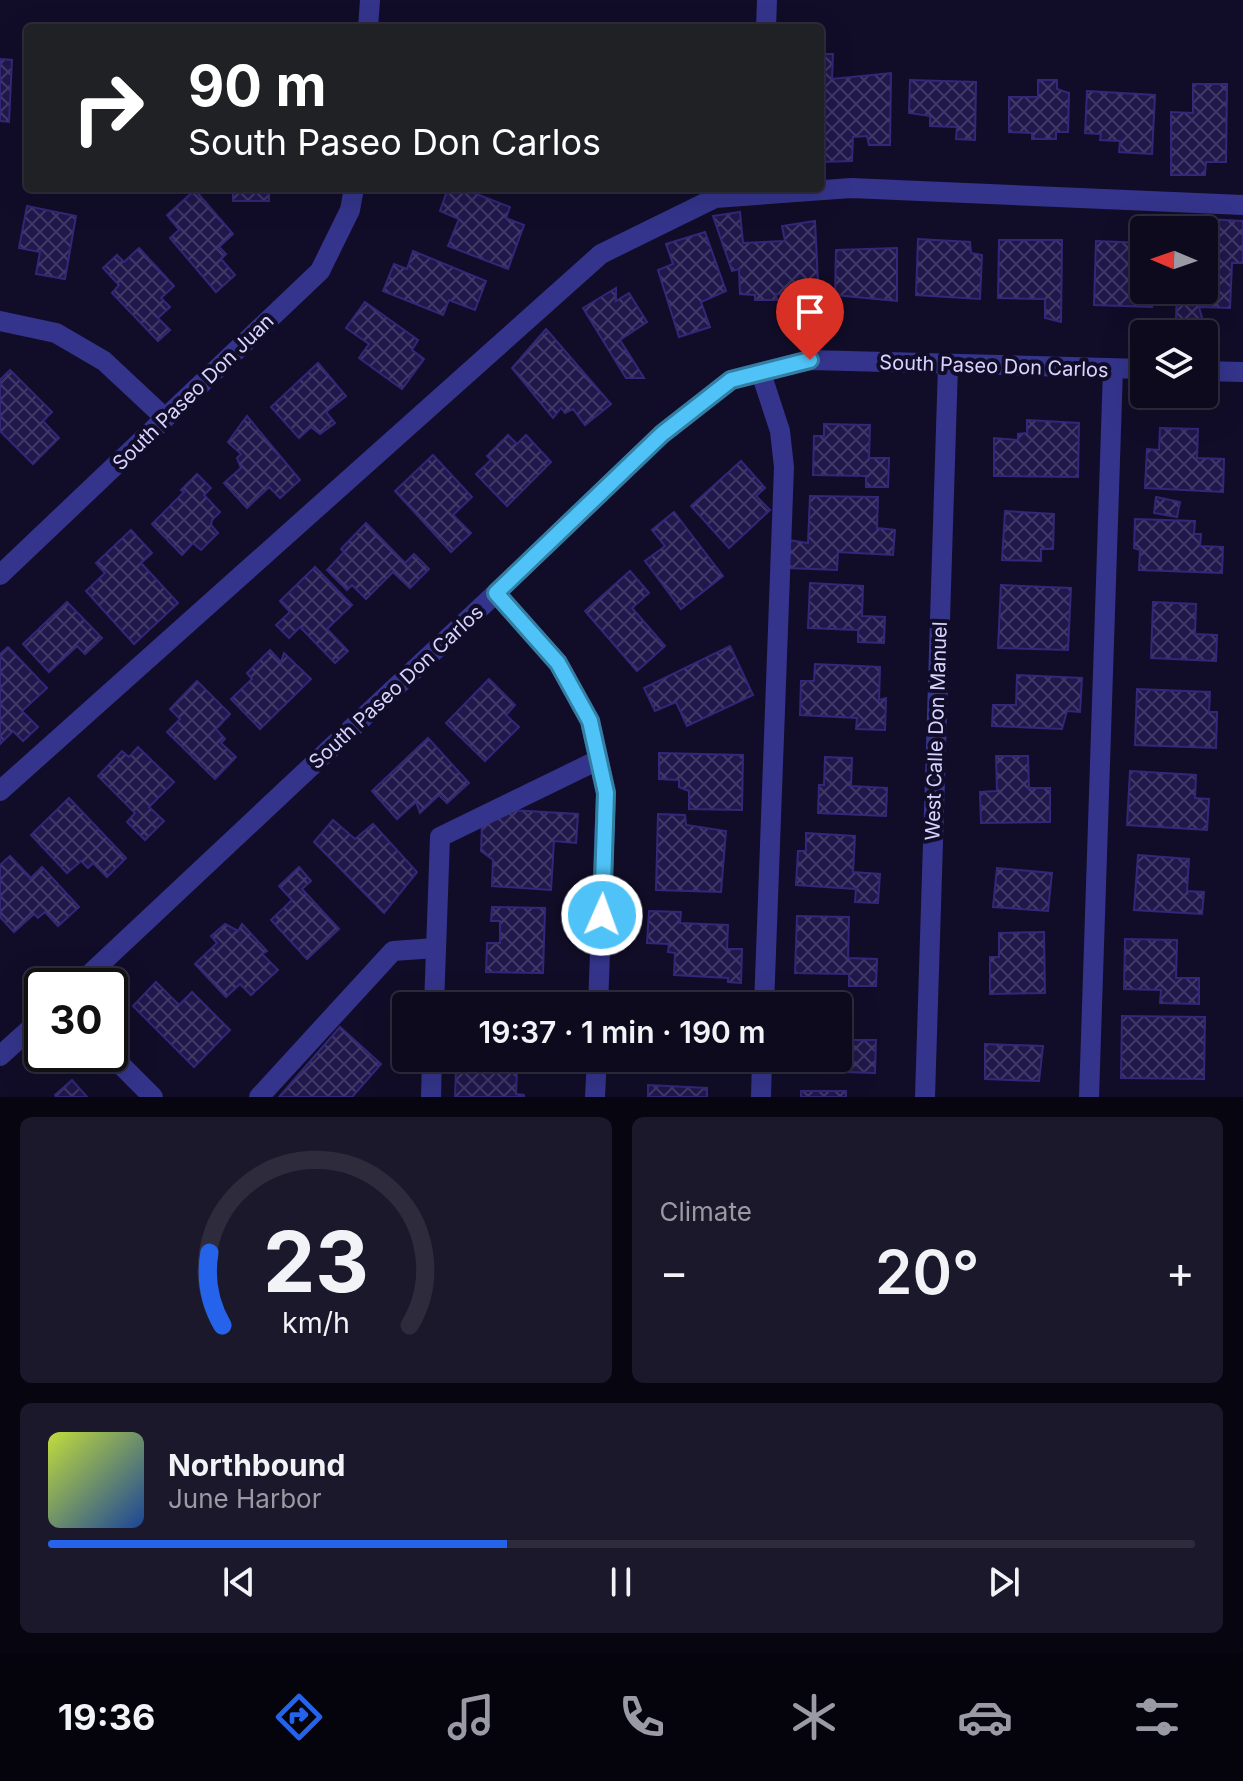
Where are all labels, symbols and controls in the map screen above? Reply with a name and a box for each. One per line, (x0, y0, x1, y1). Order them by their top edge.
text: 90 m (188, 52, 327, 120)
icon: right (56, 56, 160, 160)
text: South Paseo Don Carlos (188, 120, 601, 164)
north arrow (1130, 216, 1218, 304)
map controls (1130, 216, 1218, 408)
pin (776, 278, 844, 360)
icon: arrive (788, 290, 832, 334)
street label: South Paseo Don Juan (107, 309, 279, 475)
button: layers (1130, 320, 1218, 408)
street label: South Paseo Don Carlos (879, 350, 1109, 382)
street label: South Paseo Don Carlos (304, 600, 488, 774)
street label: West Calle Don Manuel (920, 621, 952, 841)
position arrow (560, 873, 644, 957)
speed limit sign: 30 (24, 968, 128, 1072)
text: 19:37 · 1 min · 190 m (479, 1014, 765, 1050)
text: Climate (660, 1196, 752, 1227)
text: 23 (263, 1211, 369, 1312)
text: 20° (875, 1236, 979, 1308)
text: − (660, 1245, 689, 1299)
text: + (1166, 1245, 1195, 1299)
text: km/h (282, 1305, 350, 1340)
text: Northbound (168, 1447, 345, 1483)
text: June Harbor (168, 1483, 321, 1514)
icon: previous (217, 1560, 261, 1604)
icon: pause (599, 1560, 643, 1604)
icon: next (982, 1560, 1026, 1604)
icon: directions (271, 1689, 327, 1745)
icon: music (443, 1689, 499, 1745)
icon: phone (614, 1689, 670, 1745)
icon: climate (786, 1689, 842, 1745)
icon: car (957, 1689, 1013, 1745)
icon: filters (1129, 1689, 1185, 1745)
text: 19:36 (58, 1695, 155, 1739)

